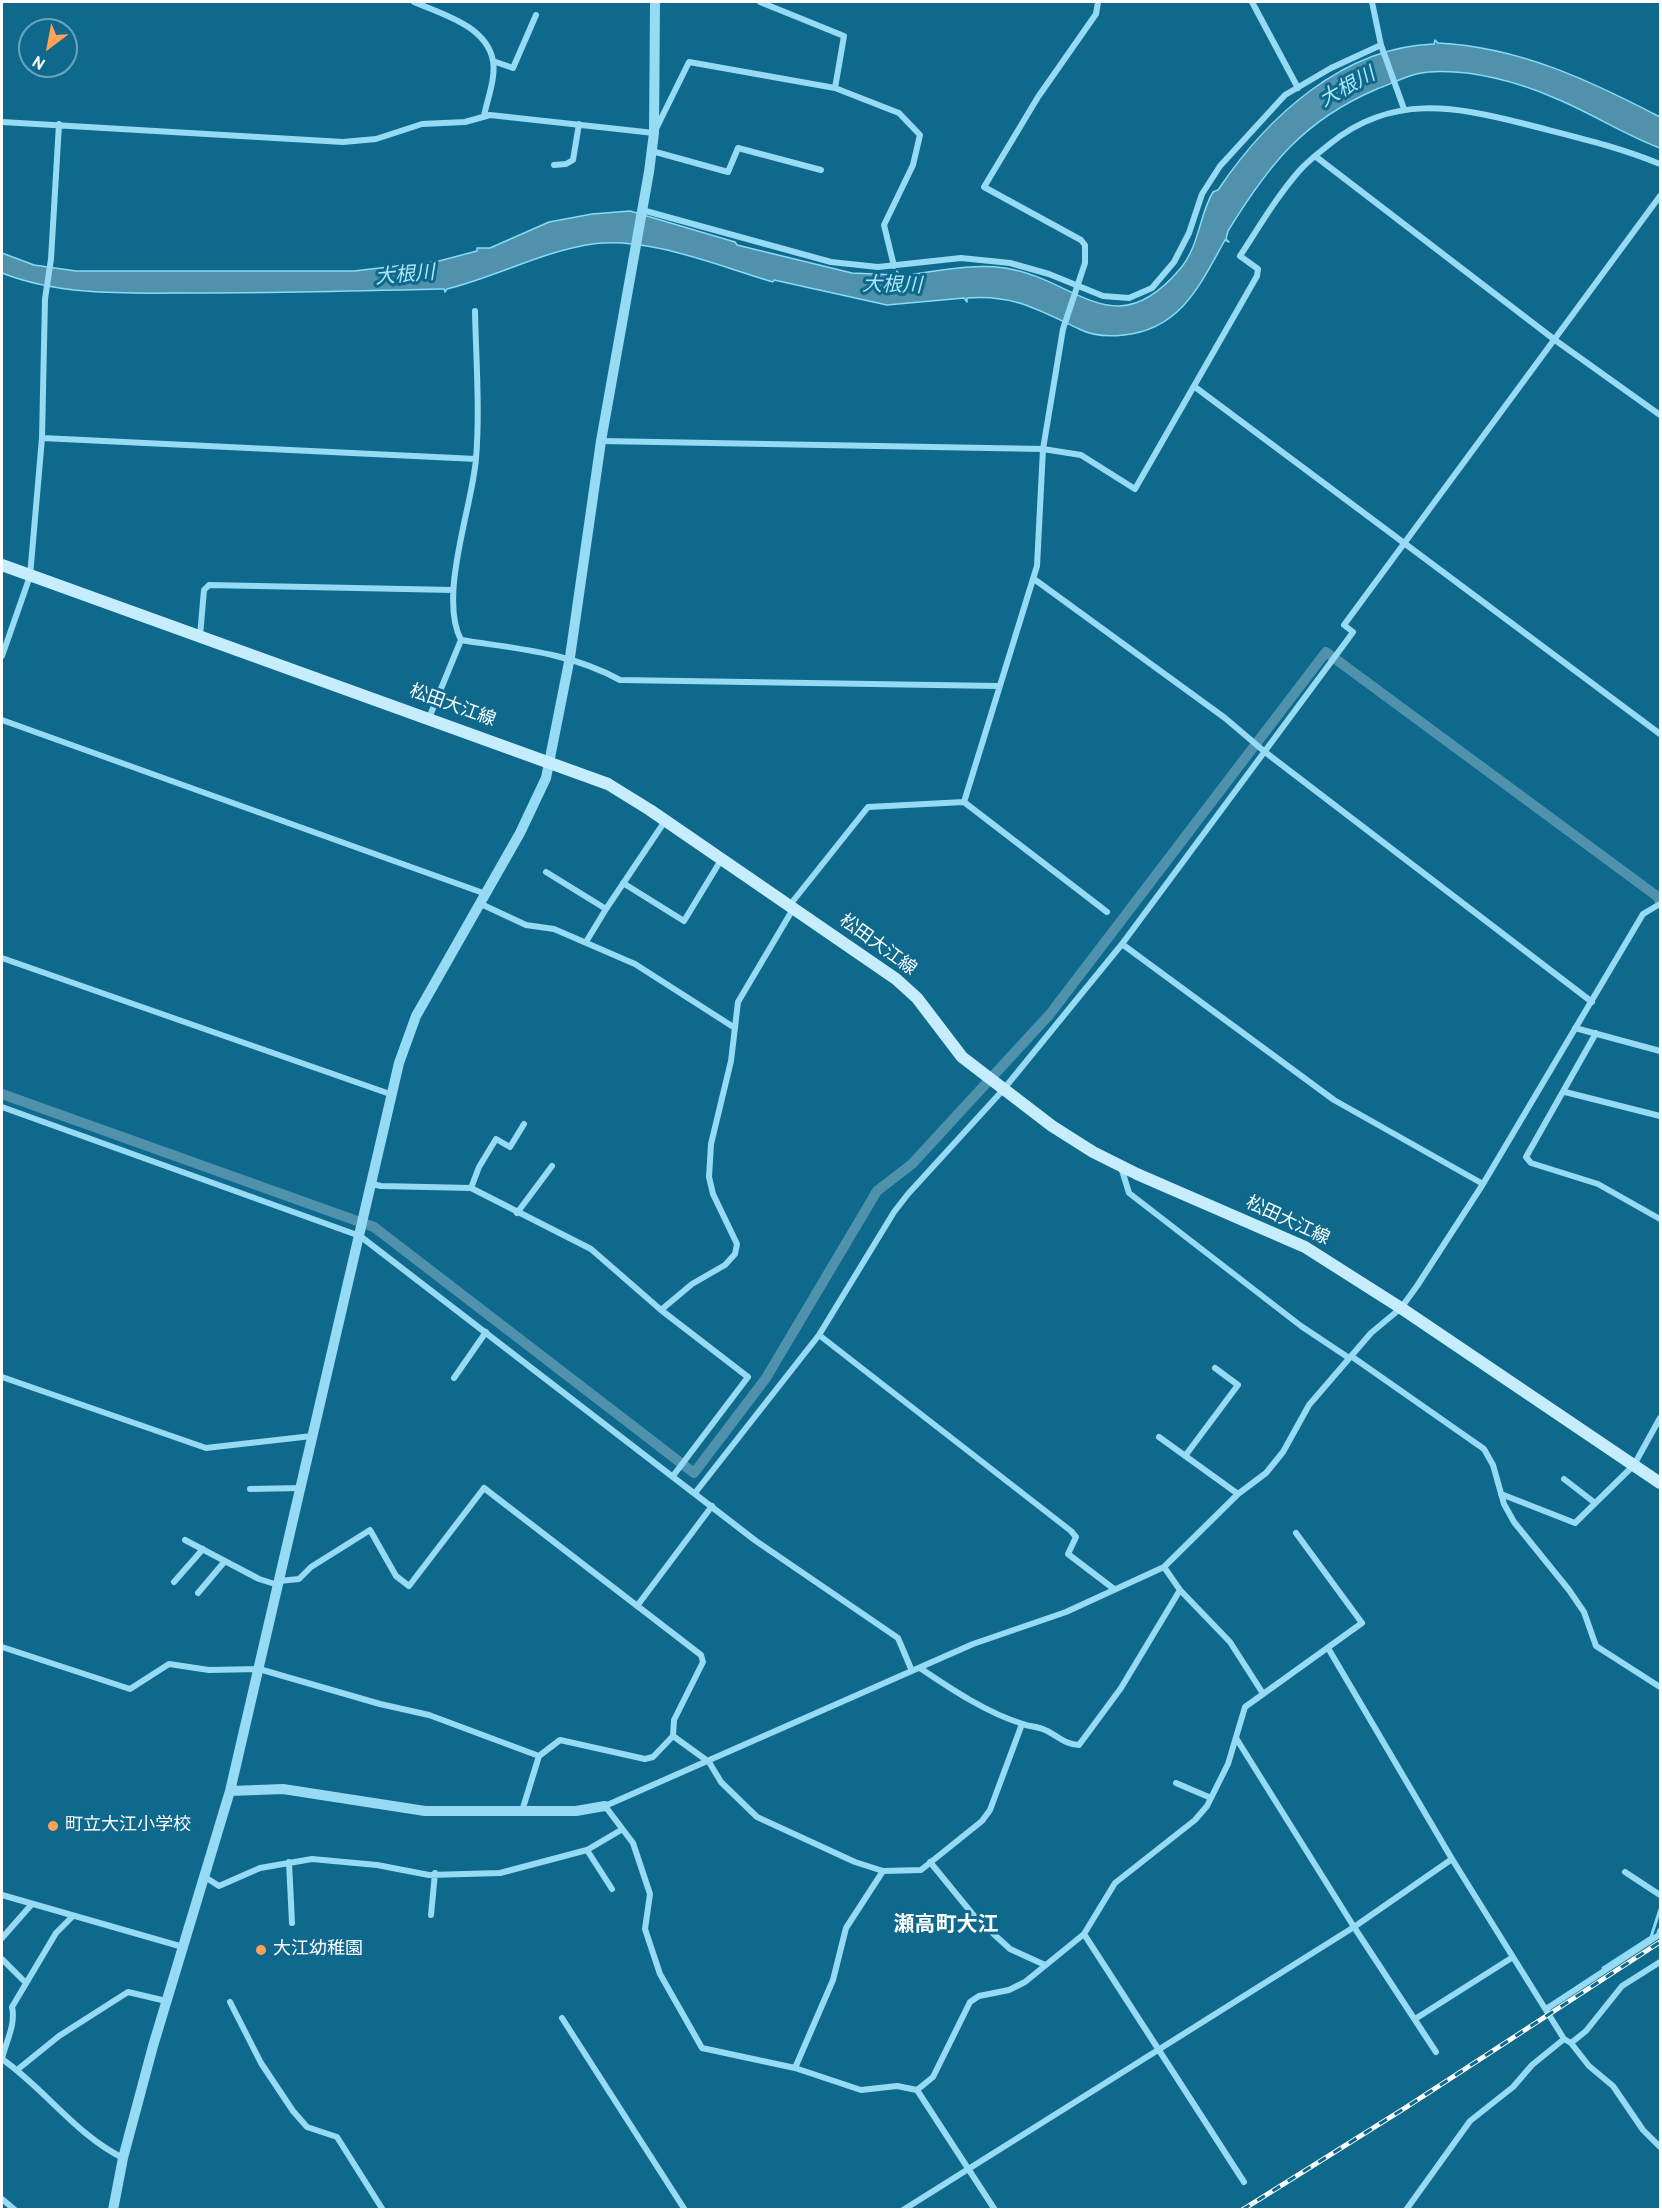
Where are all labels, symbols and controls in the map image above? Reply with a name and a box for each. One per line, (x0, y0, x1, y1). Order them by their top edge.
north arrow (18, 18, 78, 78)
text: N (29, 50, 50, 73)
water label: 大根川 (1316, 64, 1380, 114)
water label: 大根川 (374, 262, 436, 292)
water label: 大根川 (862, 274, 922, 300)
street label: 松田大江線 (406, 681, 498, 733)
street label: 松田大江線 (834, 911, 920, 981)
street label: 松田大江線 (1242, 1193, 1332, 1251)
place label: 町立大江小学校 (65, 1815, 191, 1837)
marker: 町立大江小学校 (46, 1819, 60, 1833)
district label: 瀬高町大江 (894, 1914, 998, 1940)
place label: 大江幼稚園 (273, 1939, 363, 1961)
marker: 大江幼稚園 (254, 1943, 268, 1957)

